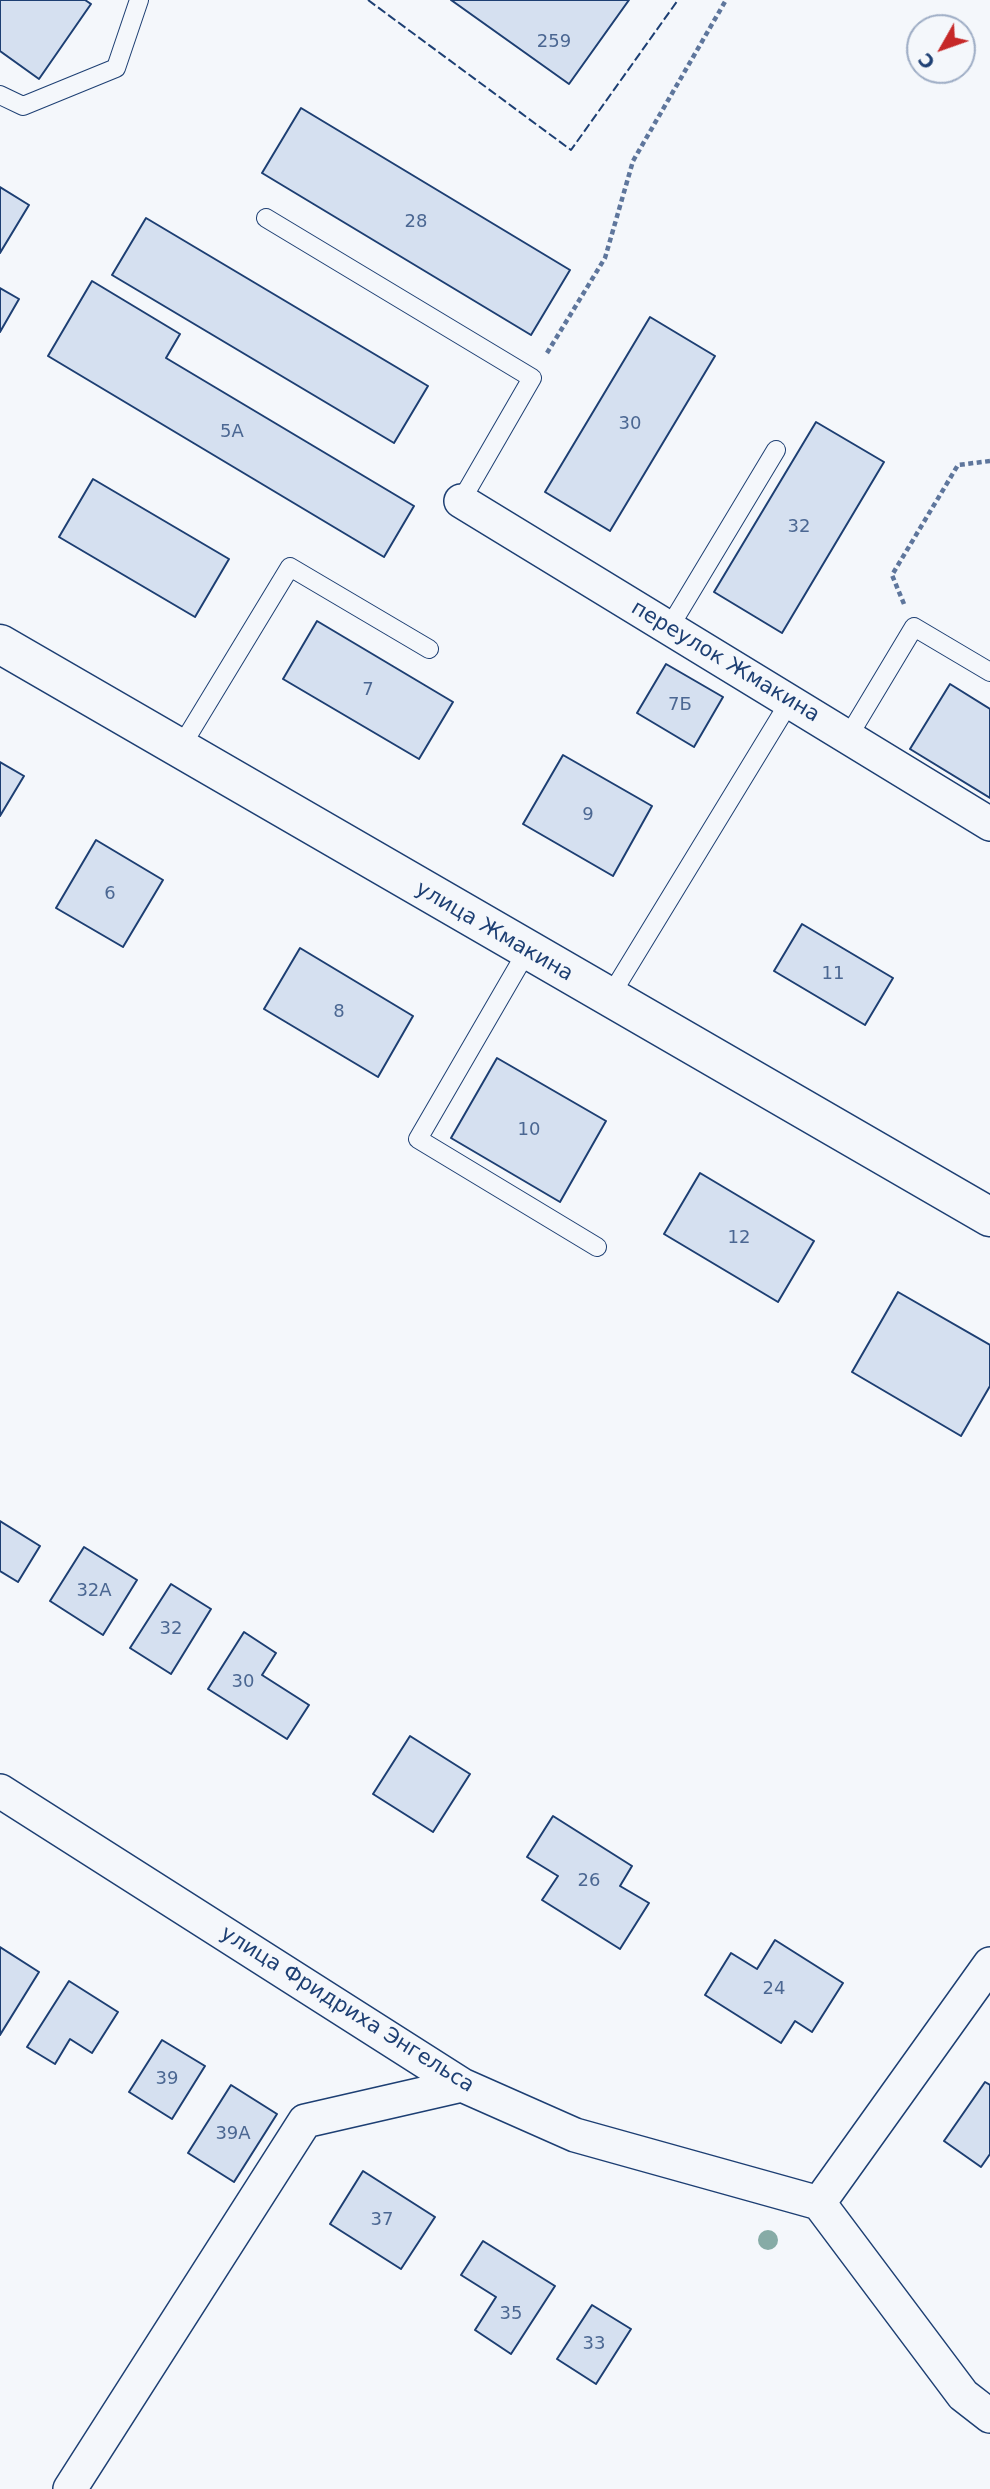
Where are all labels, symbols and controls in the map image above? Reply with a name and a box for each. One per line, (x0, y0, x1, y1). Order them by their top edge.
north arrow (906, 14, 976, 84)
house number: 259 (537, 31, 571, 53)
text: С (914, 49, 939, 74)
house number: 28 (405, 211, 427, 233)
house number: 30 (619, 413, 641, 435)
house number: 5А (220, 421, 244, 443)
house number: 32 (788, 516, 810, 538)
street label: переулок Жмакина (626, 596, 824, 728)
house number: 7 (362, 679, 374, 701)
house number: 7Б (668, 694, 692, 716)
house number: 9 (582, 804, 594, 826)
street label: улица Жмакина (411, 877, 577, 987)
house number: 6 (104, 883, 116, 905)
house number: 11 (822, 963, 844, 985)
house number: 8 (333, 1001, 345, 1023)
house number: 10 (518, 1119, 540, 1141)
house number: 12 (728, 1227, 750, 1249)
house number: 32А (76, 1580, 112, 1602)
house number: 32 (160, 1618, 182, 1640)
house number: 30 (232, 1671, 254, 1693)
house number: 26 (578, 1870, 600, 1892)
street label: улица Фридриха Энгельса (215, 1921, 479, 2099)
house number: 24 (763, 1978, 785, 2000)
house number: 39 (156, 2068, 178, 2090)
house number: 39А (215, 2123, 251, 2145)
house number: 37 (371, 2209, 393, 2231)
house number: 35 (500, 2303, 522, 2325)
house number: 33 (583, 2333, 605, 2355)

